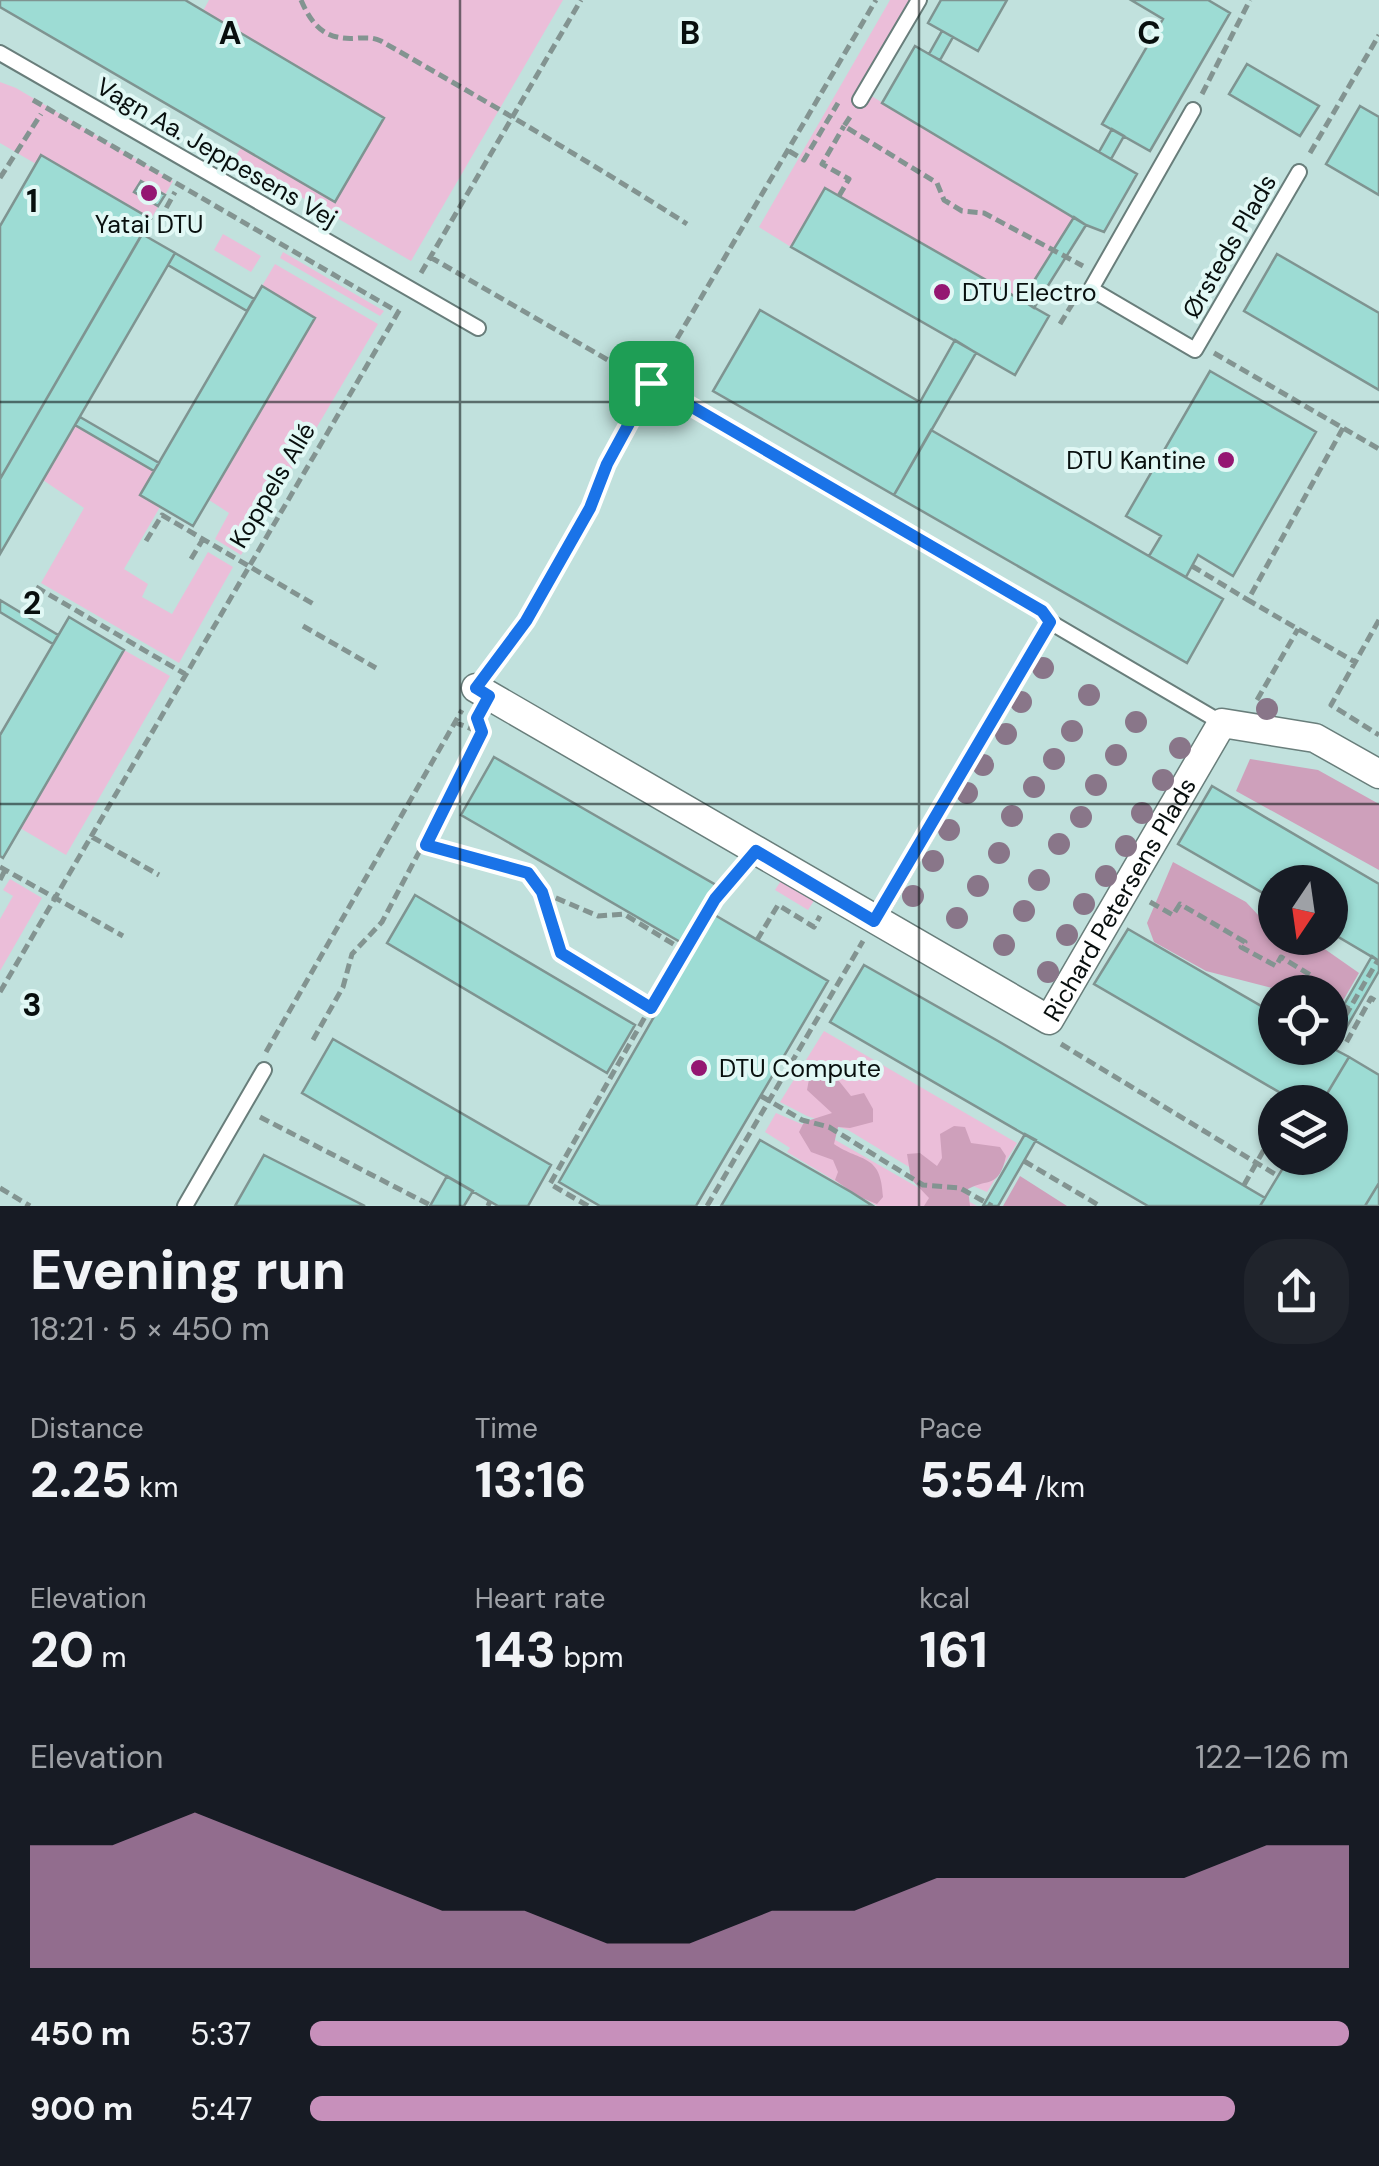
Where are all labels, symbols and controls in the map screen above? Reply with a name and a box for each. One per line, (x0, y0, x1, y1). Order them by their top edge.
text: A (219, 12, 241, 54)
text: B (680, 12, 700, 54)
text: C (1137, 12, 1161, 54)
street label: Vagn Aa. Jeppesens Vej (90, 70, 343, 235)
street label: Ørsteds Plads (1175, 168, 1284, 324)
text: 1 (26, 180, 38, 222)
marker: Yatai DTU (138, 182, 160, 204)
place label: Yatai DTU (95, 208, 203, 241)
place label: DTU Electro (962, 276, 1097, 309)
marker: DTU Electro (931, 281, 953, 303)
pin (609, 341, 694, 426)
icon: arrive (624, 356, 679, 411)
street label: Koppels Allé (222, 416, 323, 554)
place label: DTU Kantine (1066, 444, 1206, 477)
marker: DTU Kantine (1215, 449, 1237, 471)
text: 2 (23, 582, 41, 624)
street label: Richard Petersens Plads (1036, 771, 1204, 1028)
north arrow (1258, 865, 1348, 955)
map controls (1258, 865, 1348, 1175)
button: locate (1258, 975, 1348, 1065)
text: 3 (22, 984, 42, 1026)
place label: DTU Compute (719, 1052, 881, 1085)
marker: DTU Compute (688, 1057, 710, 1079)
button: layers (1258, 1085, 1348, 1175)
text: Evening run (30, 1234, 346, 1306)
button: share (1244, 1239, 1349, 1344)
text: 18:21 · 5 × 450 m (30, 1308, 270, 1350)
text: Distance (30, 1410, 144, 1447)
text: Time (475, 1410, 538, 1447)
text: Pace (919, 1410, 982, 1447)
text: 2.25 (30, 1447, 132, 1513)
text: 13:16 (475, 1447, 587, 1513)
text: 5:54 (919, 1447, 1027, 1513)
text: km (132, 1469, 178, 1506)
text: /km (1027, 1469, 1085, 1506)
text: Elevation (30, 1580, 147, 1617)
text: Heart rate (475, 1580, 605, 1617)
text: kcal (919, 1580, 970, 1617)
text: 20 (30, 1617, 94, 1683)
text: 143 (475, 1617, 556, 1683)
text: 161 (919, 1617, 988, 1683)
text: m (94, 1639, 126, 1676)
text: bpm (556, 1639, 624, 1676)
text: Elevation (30, 1736, 163, 1778)
text: 122–126 m (1195, 1736, 1349, 1778)
text: 450 m (30, 2013, 131, 2055)
text: 5:37 (190, 2013, 251, 2055)
text: 900 m (30, 2088, 133, 2130)
text: 5:47 (190, 2088, 253, 2130)

